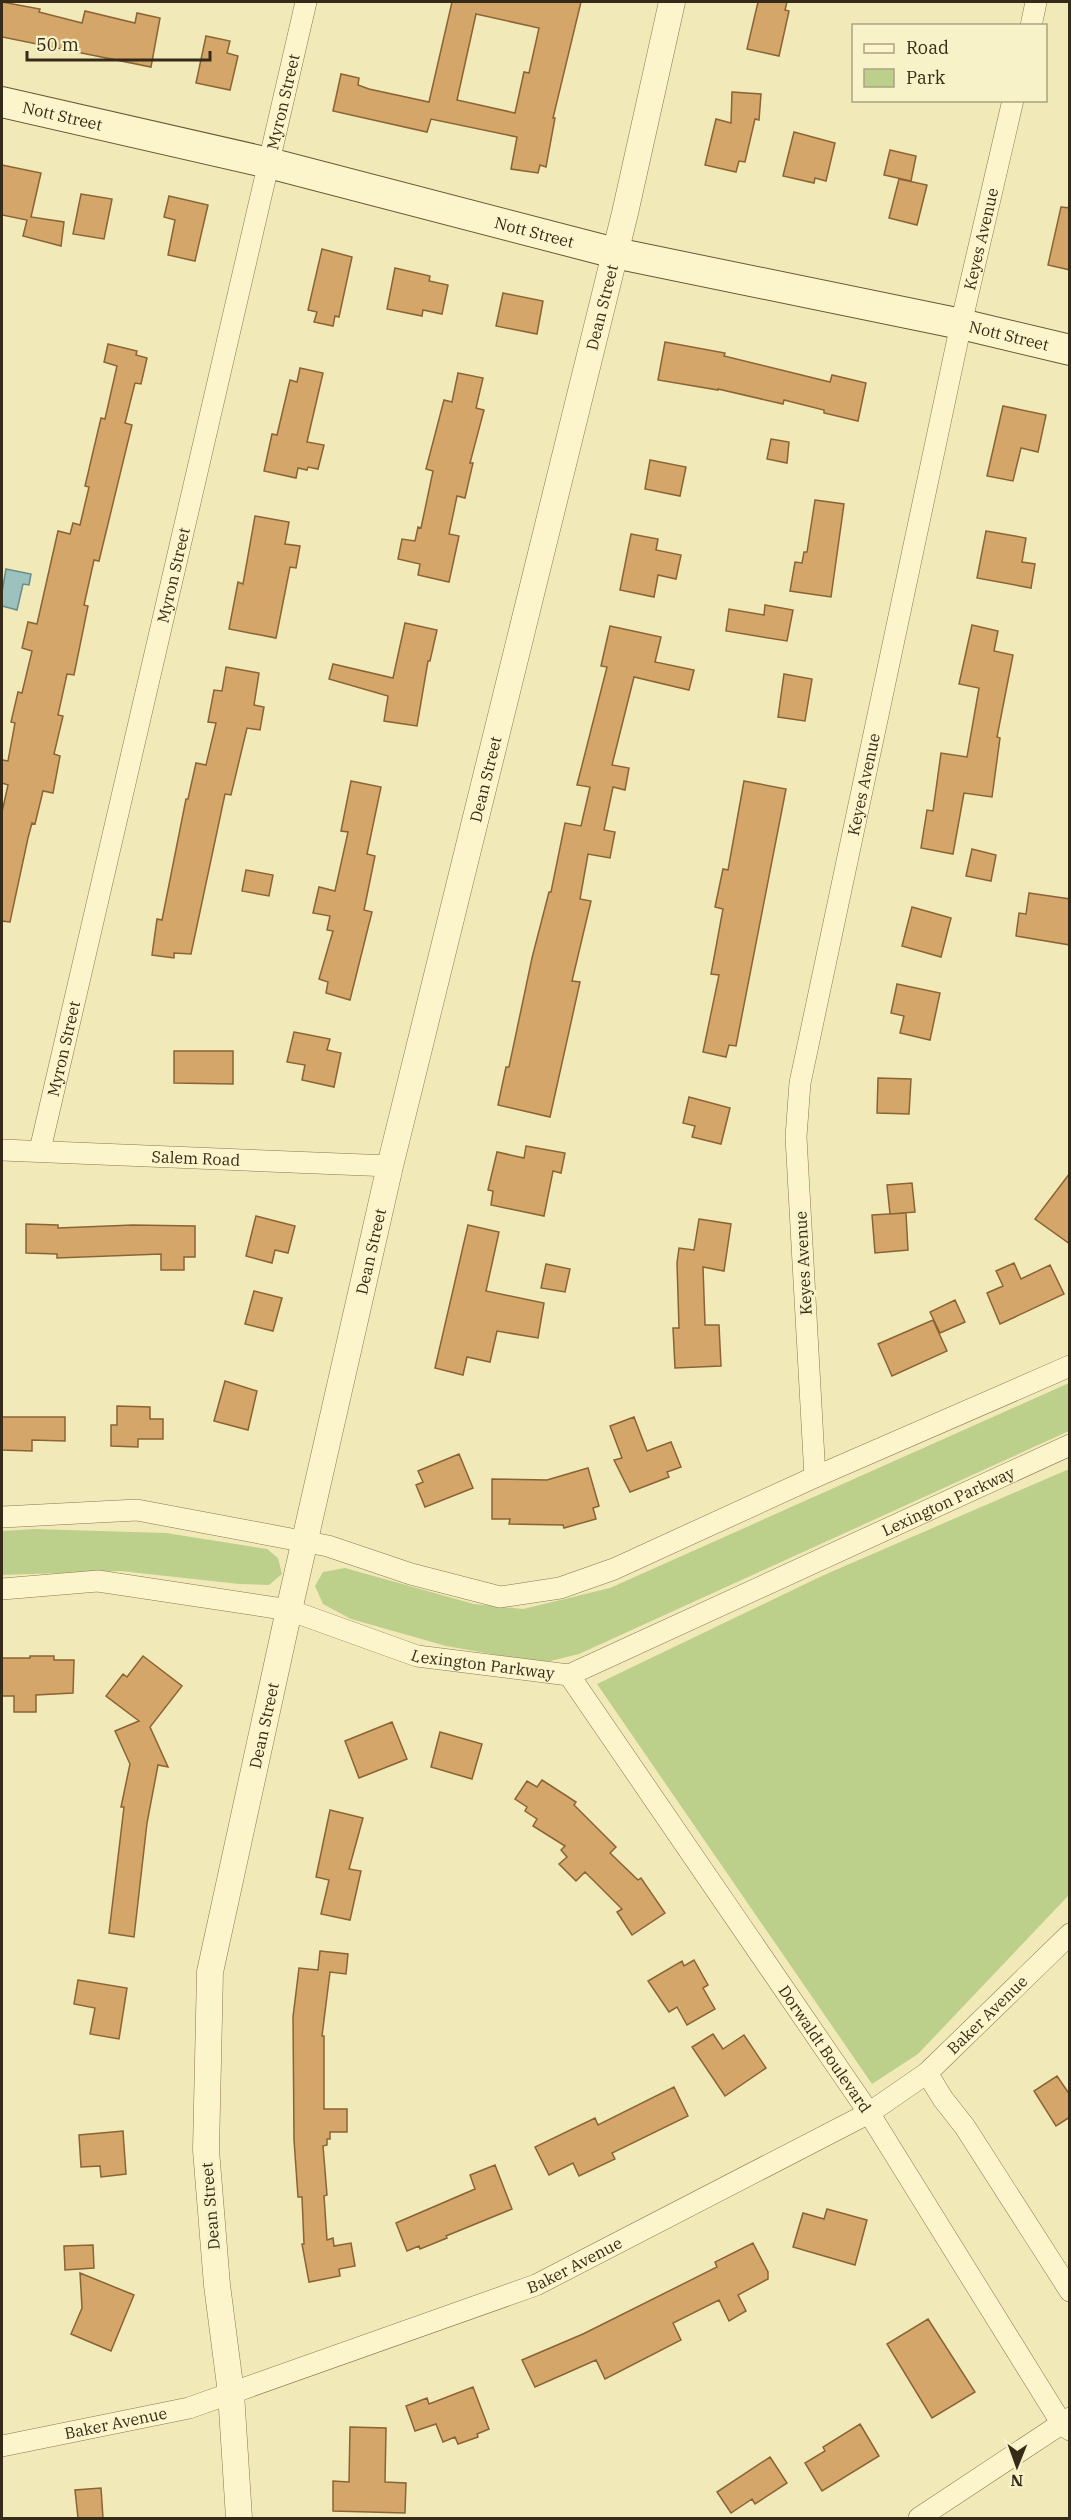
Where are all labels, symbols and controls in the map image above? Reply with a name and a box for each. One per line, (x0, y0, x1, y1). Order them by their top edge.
scale bar (27, 24, 210, 62)
legend (852, 24, 1047, 102)
text: 50 m (36, 33, 79, 56)
text: Road (906, 36, 949, 59)
street label: Myron Street (262, 52, 304, 152)
text: Park (906, 66, 946, 89)
street label: Nott Street (21, 97, 105, 135)
street label: Keyes Avenue (959, 186, 1002, 292)
street label: Nott Street (492, 212, 576, 252)
street label: Dean Street (582, 262, 622, 352)
street label: Nott Street (967, 316, 1051, 355)
street label: Myron Street (152, 525, 194, 625)
street label: Keyes Avenue (843, 731, 884, 837)
street label: Dean Street (465, 734, 506, 824)
street label: Myron Street (43, 999, 84, 1098)
street label: Salem Road (151, 1146, 241, 1170)
street label: Dean Street (351, 1206, 390, 1296)
street label: Keyes Avenue (790, 1210, 816, 1316)
street label: Lexington Parkway (879, 1462, 1018, 1540)
street label: Lexington Parkway (408, 1645, 556, 1683)
street label: Dean Street (245, 1680, 283, 1770)
street label: Baker Avenue (943, 1971, 1031, 2058)
street label: Dorwaldt Boulevard (774, 1981, 876, 2116)
street label: Dean Street (196, 2161, 224, 2251)
street label: Baker Avenue (524, 2232, 625, 2297)
street label: Baker Avenue (63, 2403, 169, 2443)
north arrow (987, 2436, 1047, 2496)
text: N (1010, 2471, 1023, 2491)

